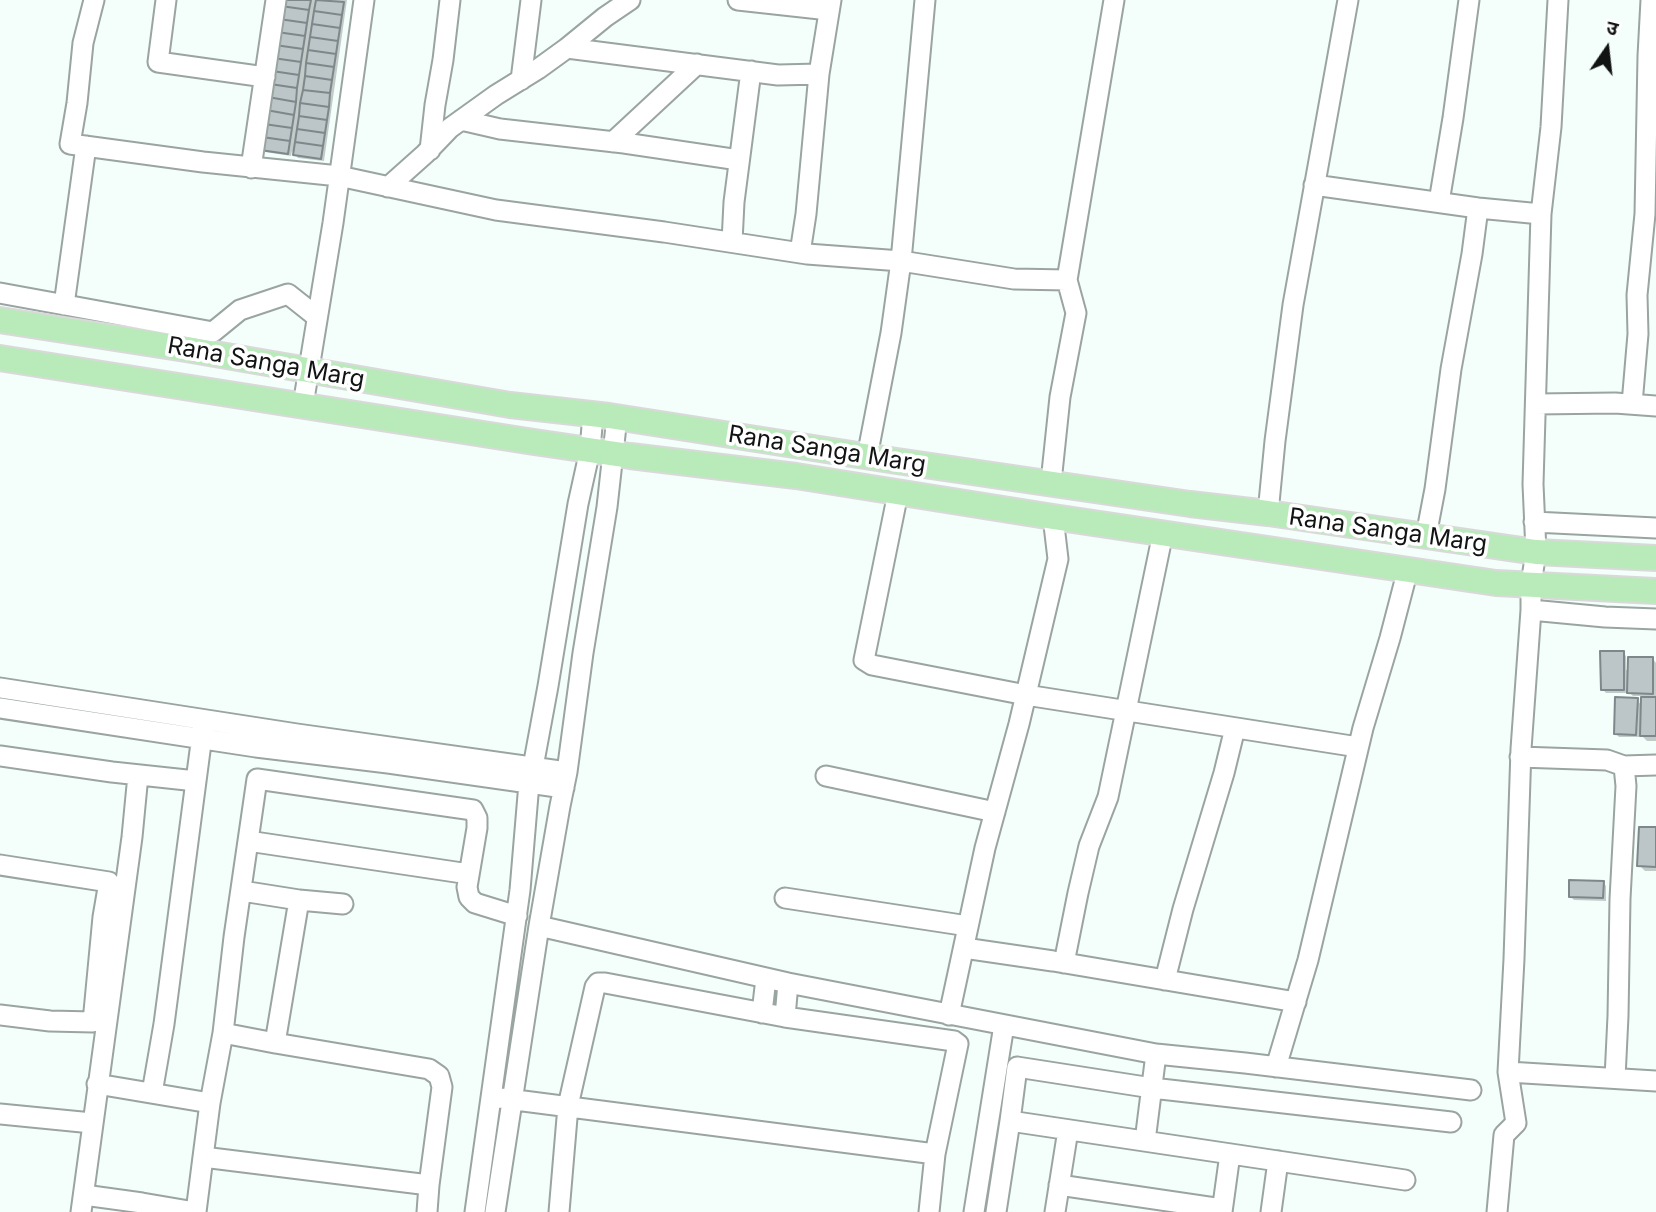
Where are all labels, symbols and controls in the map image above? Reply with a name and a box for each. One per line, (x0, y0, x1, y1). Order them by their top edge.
north arrow (1572, 14, 1642, 84)
text: उ (1604, 16, 1620, 41)
street label: Rana Sanga Marg (165, 331, 367, 395)
street label: Rana Sanga Marg (726, 420, 928, 480)
street label: Rana Sanga Marg (1287, 503, 1489, 559)

